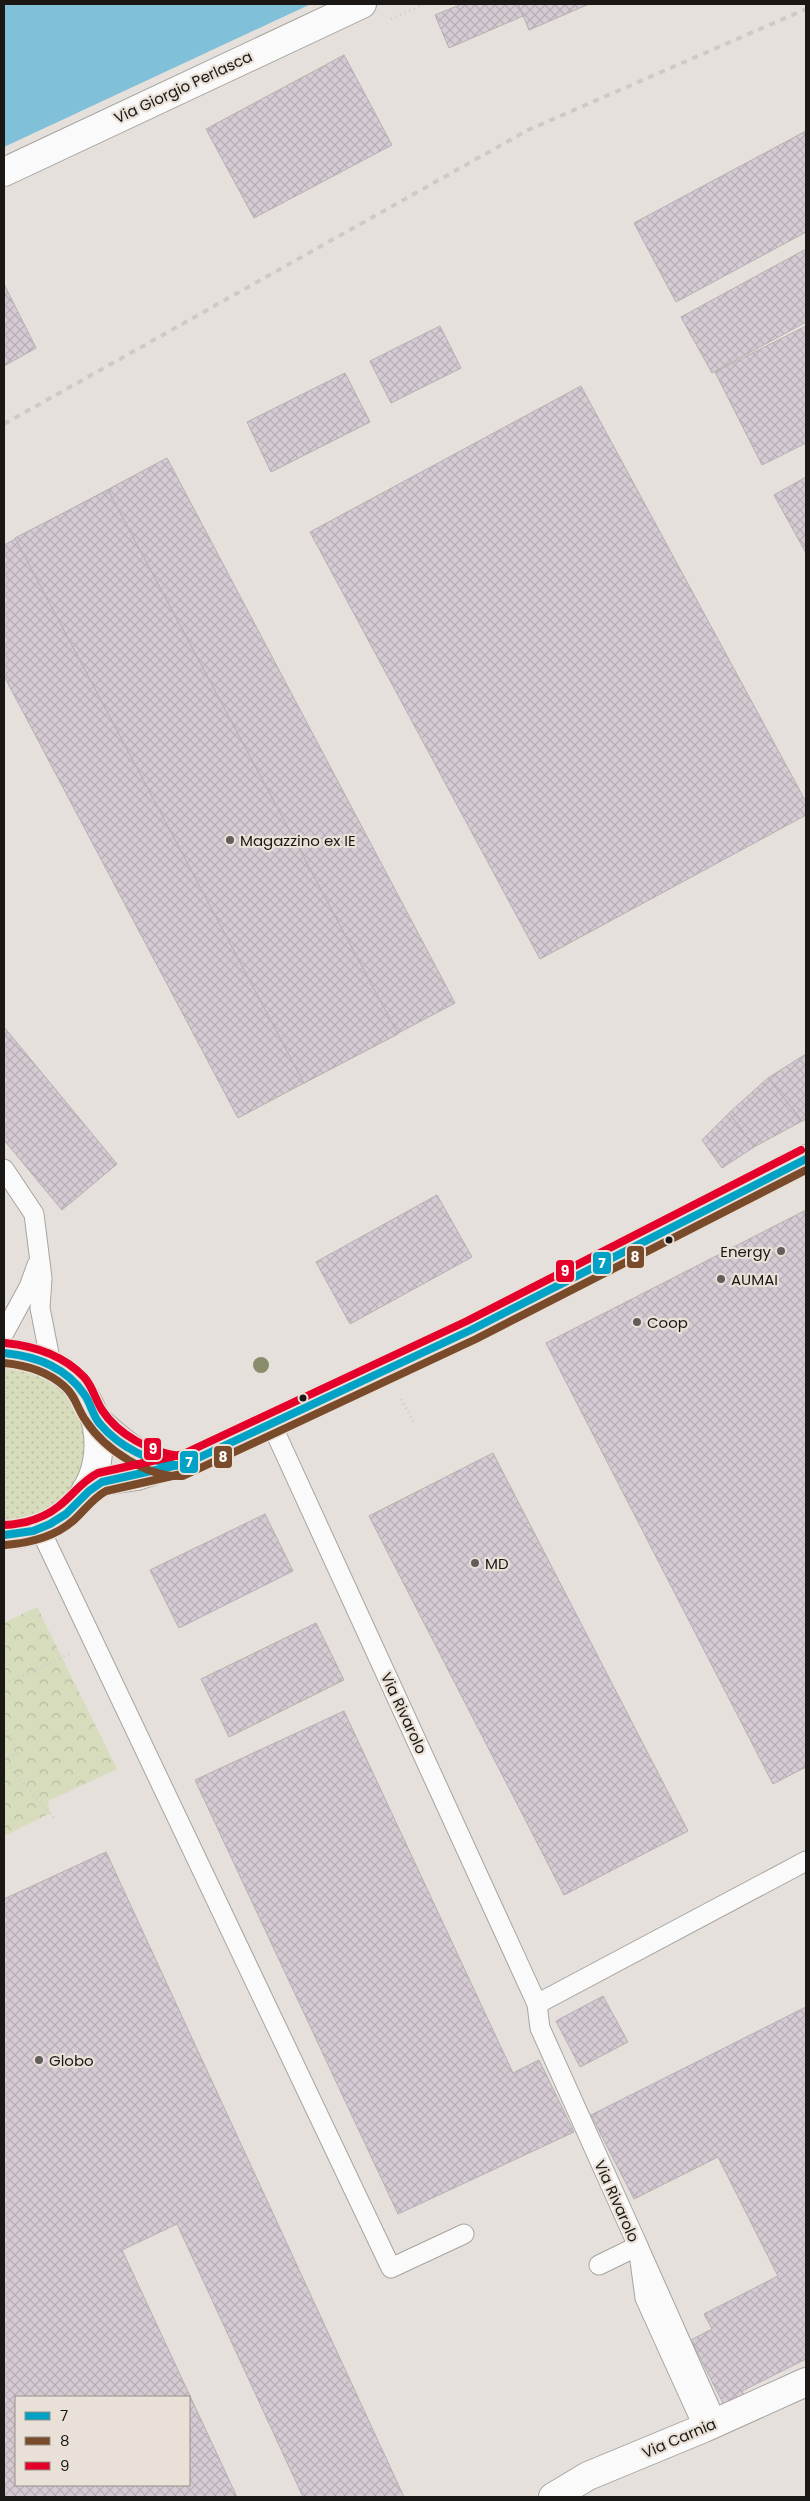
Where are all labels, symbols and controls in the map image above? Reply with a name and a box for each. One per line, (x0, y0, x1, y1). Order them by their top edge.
street label: Via Giorgio Perlasca (110, 46, 256, 128)
place label: Magazzino ex IE (240, 830, 356, 851)
marker: Magazzino ex IE (224, 834, 236, 846)
unlabelled marker (664, 1235, 674, 1245)
place label: Energy (720, 1241, 772, 1262)
line badge: 8 (626, 1245, 645, 1269)
marker: Energy (775, 1245, 787, 1257)
text: 8 (630, 1247, 640, 1267)
line badge: 7 (592, 1251, 612, 1275)
text: 7 (598, 1253, 606, 1273)
line badge: 9 (555, 1259, 575, 1283)
text: 9 (561, 1261, 569, 1281)
place label: AUMAI (731, 1269, 778, 1290)
marker: AUMAI (715, 1273, 727, 1285)
place label: Coop (647, 1312, 688, 1333)
marker: Coop (631, 1316, 643, 1328)
unlabelled marker (298, 1393, 308, 1403)
line badge: 9 (143, 1437, 162, 1461)
text: 9 (149, 1439, 157, 1459)
line badge: 8 (213, 1445, 233, 1469)
text: 8 (218, 1447, 228, 1467)
line badge: 7 (179, 1450, 199, 1474)
text: 7 (185, 1452, 193, 1472)
place label: MD (485, 1553, 509, 1574)
marker: MD (469, 1557, 481, 1569)
street label: Via Rivarolo (376, 1669, 432, 1757)
place label: Globo (49, 2050, 94, 2071)
marker: Globo (33, 2054, 45, 2066)
street label: Via Rivarolo (590, 2157, 644, 2245)
legend (15, 2396, 190, 2486)
text: 7 (60, 2405, 68, 2426)
street label: Via Carnia (639, 2413, 719, 2463)
text: 8 (60, 2430, 69, 2451)
text: 9 (60, 2455, 69, 2476)

